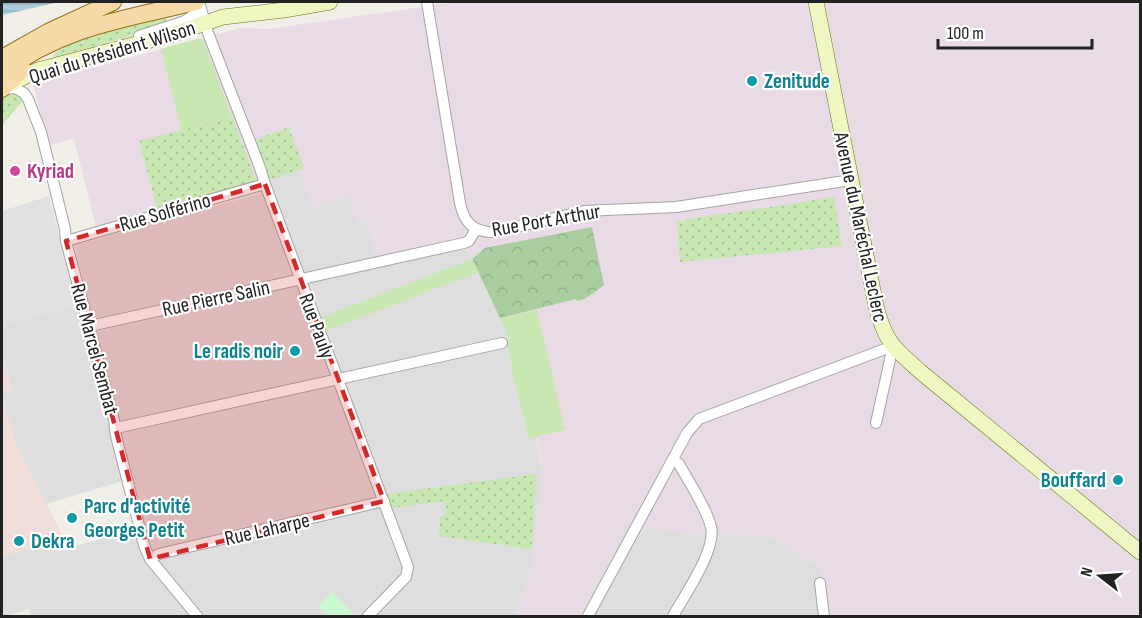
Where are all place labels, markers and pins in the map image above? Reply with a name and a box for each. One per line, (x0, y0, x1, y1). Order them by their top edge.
place label: Zenitude (764, 69, 830, 94)
marker: Zenitude (745, 74, 759, 88)
place label: Kyriad (27, 159, 74, 184)
marker: Kyriad (8, 164, 22, 178)
place label: Le radis noir (194, 339, 284, 364)
marker: Le radis noir (288, 344, 302, 358)
place label: Bouffard (1041, 468, 1106, 493)
marker: Bouffard (1111, 473, 1125, 487)
place label: Parc d'activité Georges Petit (84, 494, 191, 543)
marker: Parc d'activité Georges Petit (65, 511, 79, 525)
place label: Dekra (31, 529, 75, 554)
marker: Dekra (12, 534, 26, 548)

